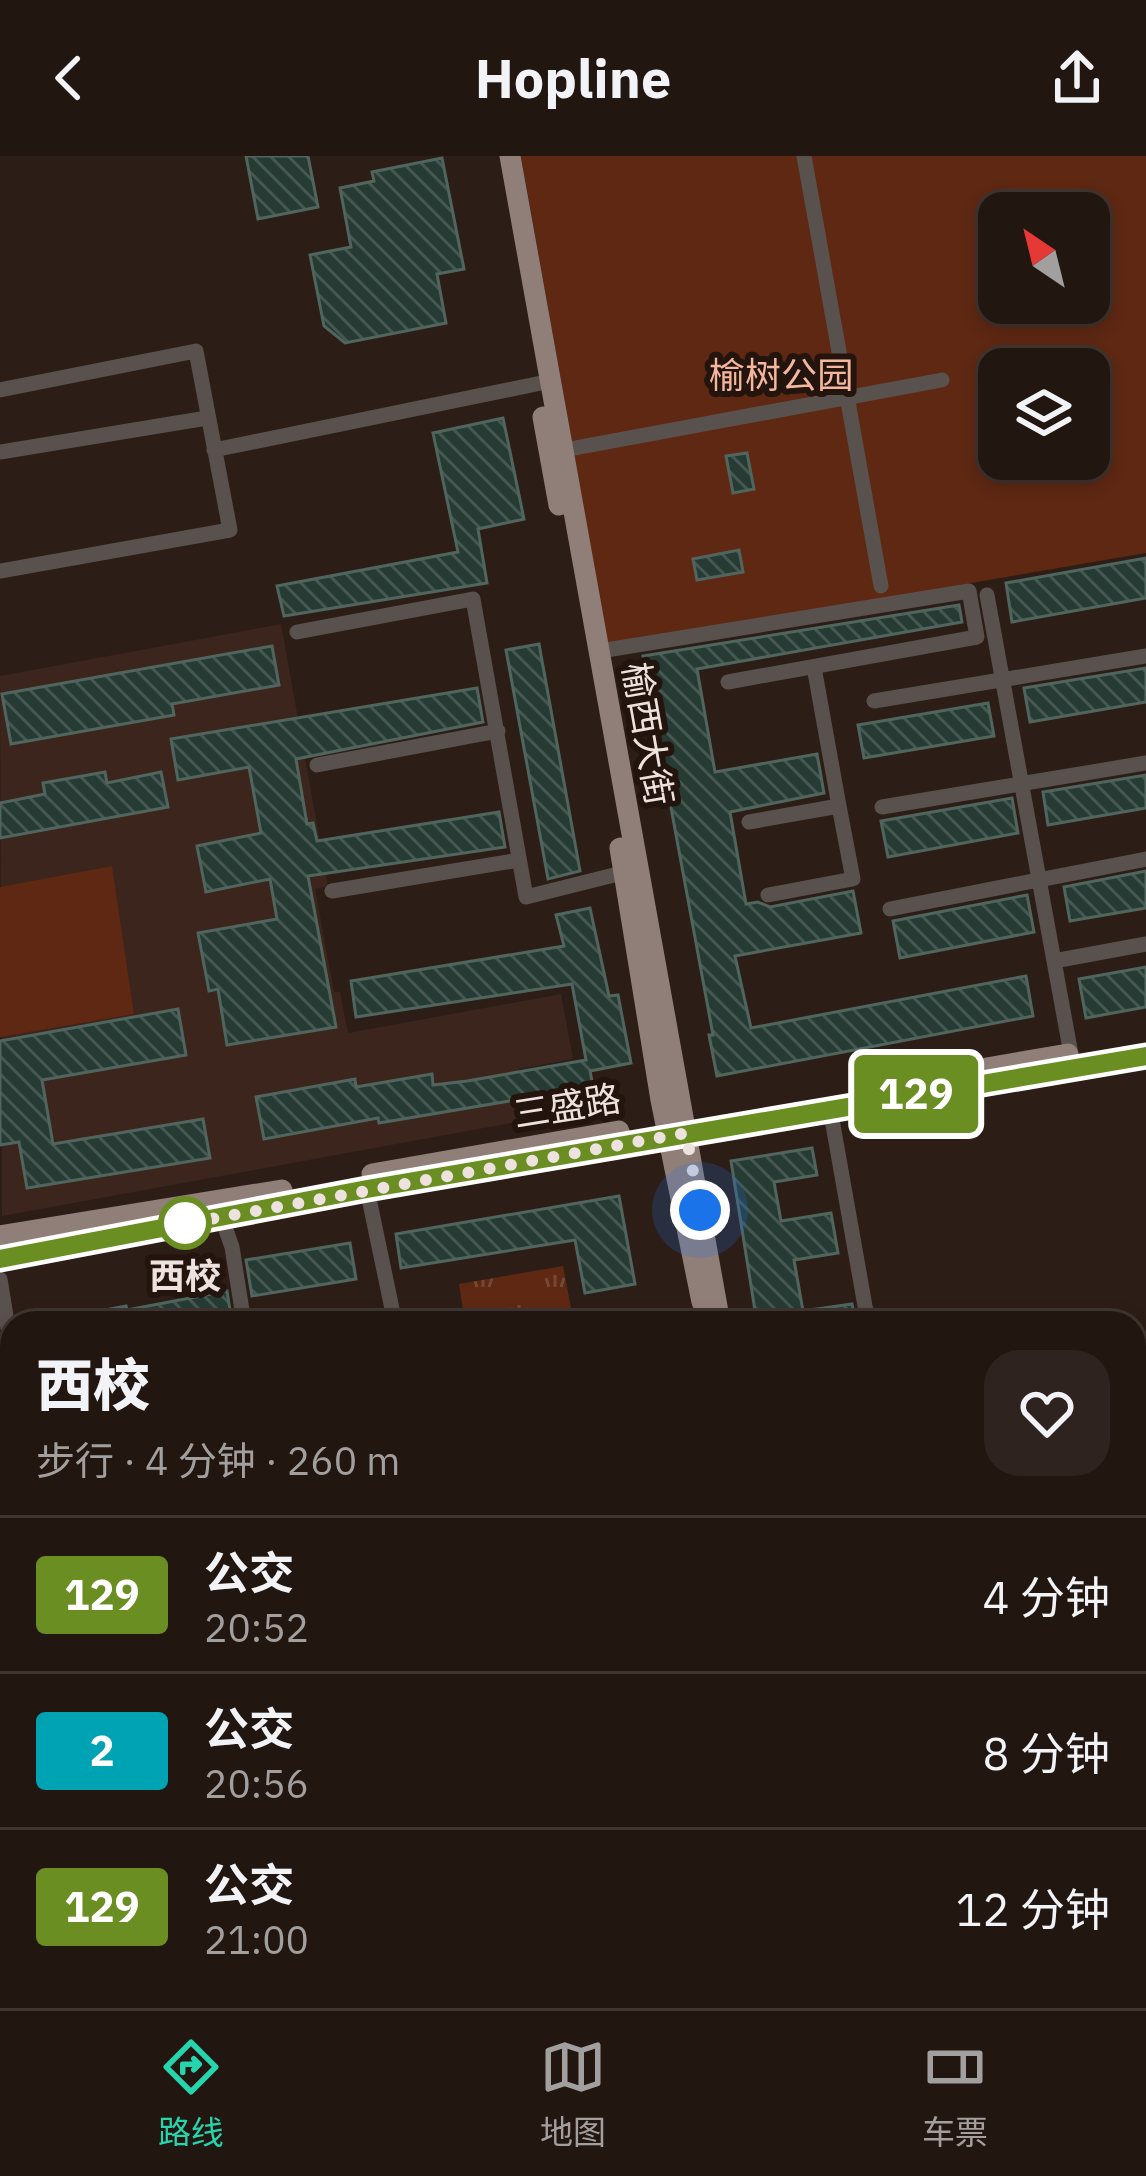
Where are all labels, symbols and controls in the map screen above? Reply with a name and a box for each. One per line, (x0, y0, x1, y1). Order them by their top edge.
text: Hopline (475, 43, 671, 113)
icon: back (36, 45, 102, 111)
icon: share (1044, 45, 1110, 111)
north arrow (978, 192, 1110, 324)
map controls (978, 192, 1110, 480)
button: layers (978, 348, 1110, 480)
park label: 榆树公园 (709, 351, 853, 398)
street label: 榆西大街 (613, 659, 684, 809)
line badge: 129 (847, 1055, 985, 1133)
text: 129 (878, 1066, 954, 1121)
street label: 三盛路 (510, 1074, 624, 1137)
your location (670, 1180, 730, 1240)
marker: 西校 (160, 1198, 210, 1248)
place label: 西校 (149, 1252, 221, 1299)
text: 西校 (36, 1348, 150, 1422)
button: heart (984, 1350, 1110, 1476)
text: 步行 · 4 分钟 · 260 m (36, 1435, 400, 1486)
text: 公交 (204, 1543, 294, 1601)
text: 129 (64, 1567, 140, 1622)
text: 4 分钟 (982, 1568, 1110, 1626)
text: 20:52 (204, 1602, 309, 1653)
text: 公交 (204, 1699, 294, 1757)
text: 2 (89, 1723, 115, 1778)
text: 8 分钟 (982, 1724, 1110, 1782)
text: 20:56 (204, 1758, 309, 1809)
text: 公交 (204, 1855, 294, 1913)
text: 129 (64, 1879, 140, 1934)
text: 12 分钟 (955, 1880, 1110, 1938)
text: 21:00 (204, 1914, 309, 1965)
tab: 路线 (158, 2034, 224, 2154)
tab: 地图 (540, 2034, 606, 2154)
tab: 车票 (922, 2034, 988, 2154)

